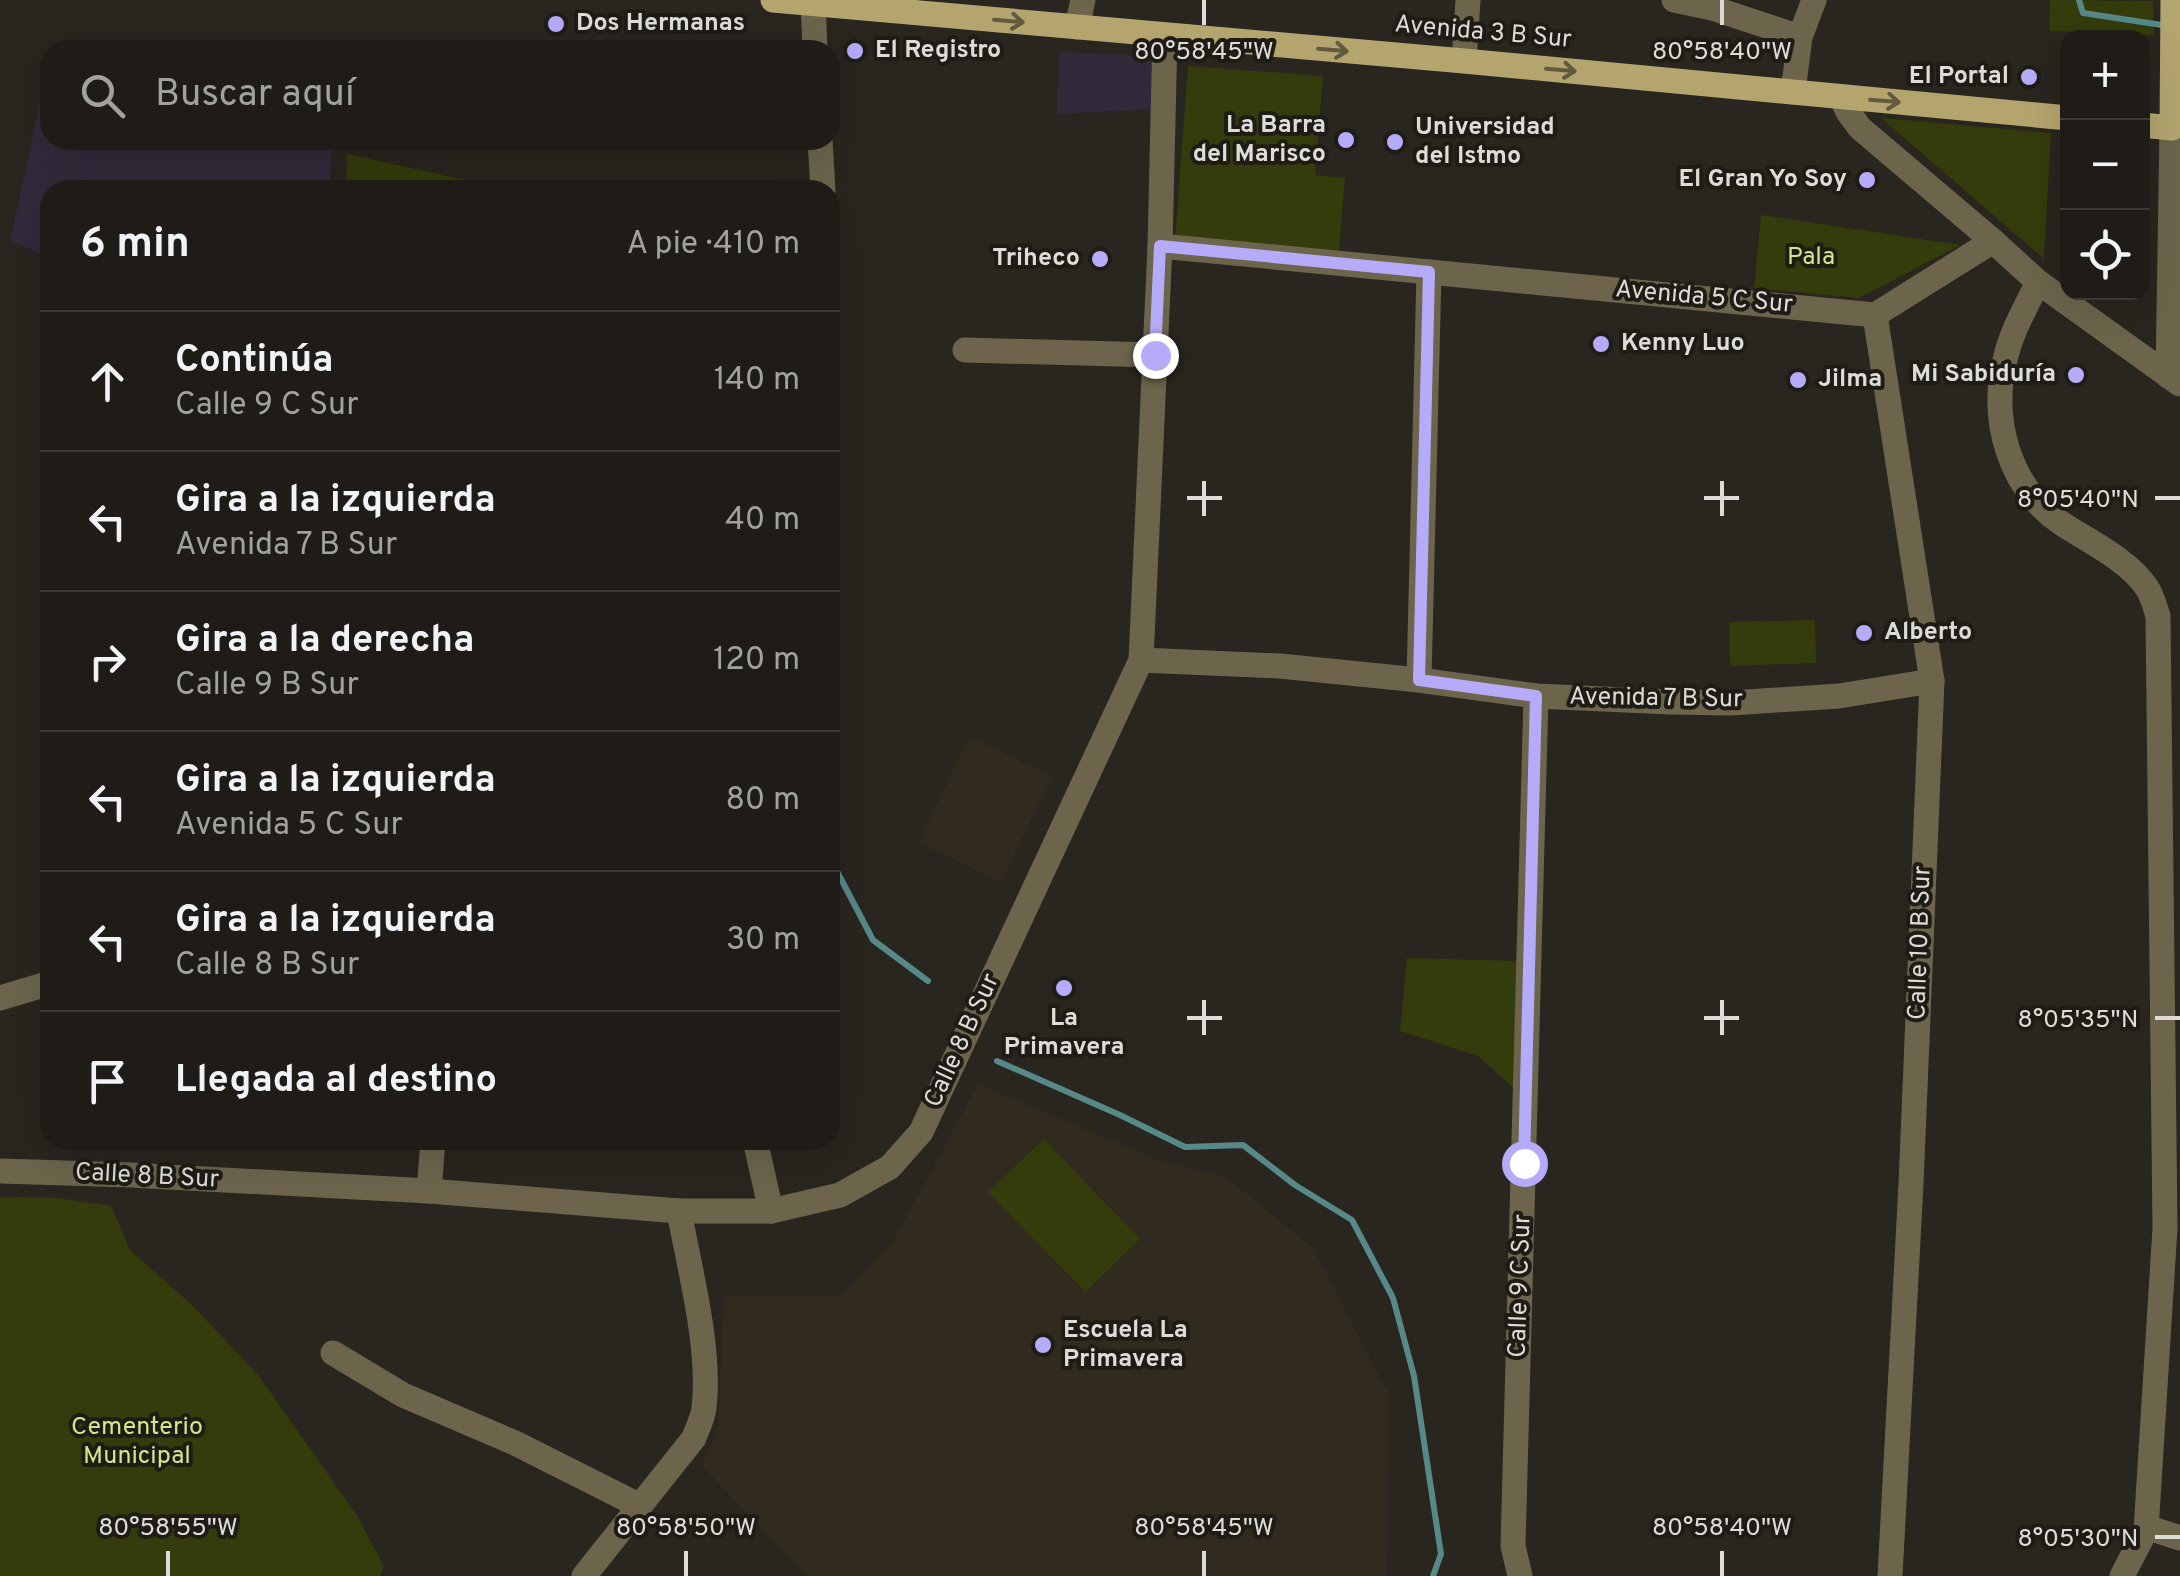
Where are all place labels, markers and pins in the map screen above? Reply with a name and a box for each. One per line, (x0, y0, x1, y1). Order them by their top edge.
place label: Dos Hermanas (576, 8, 745, 40)
marker: Dos Hermanas (545, 13, 567, 35)
place label: El Registro (875, 35, 1001, 67)
marker: El Registro (844, 40, 866, 62)
place label: El Portal (1909, 61, 2009, 93)
marker: El Portal (2018, 66, 2040, 88)
place label: La Barra del Marisco (1193, 110, 1326, 171)
place label: Universidad del Istmo (1415, 112, 1555, 173)
marker: La Barra del Marisco (1335, 129, 1357, 151)
marker: Universidad del Istmo (1384, 131, 1406, 153)
place label: El Gran Yo Soy (1678, 164, 1847, 196)
marker: El Gran Yo Soy (1856, 169, 1878, 191)
place label: Triheco (992, 243, 1080, 275)
marker: Triheco (1089, 248, 1111, 270)
place label: Kenny Luo (1621, 328, 1745, 360)
marker: Kenny Luo (1590, 333, 1612, 355)
place label: Mi Sabiduría (1911, 359, 2056, 391)
place label: Jilma (1818, 364, 1882, 396)
marker: Mi Sabiduría (2065, 364, 2087, 386)
marker: Jilma (1787, 369, 1809, 391)
place label: Alberto (1884, 617, 1972, 649)
marker: Alberto (1853, 622, 1875, 644)
marker: La Primavera (1053, 977, 1075, 999)
place label: La Primavera (1004, 1003, 1124, 1064)
place label: Escuela La Primavera (1063, 1315, 1188, 1376)
marker: Escuela La Primavera (1032, 1334, 1054, 1356)

